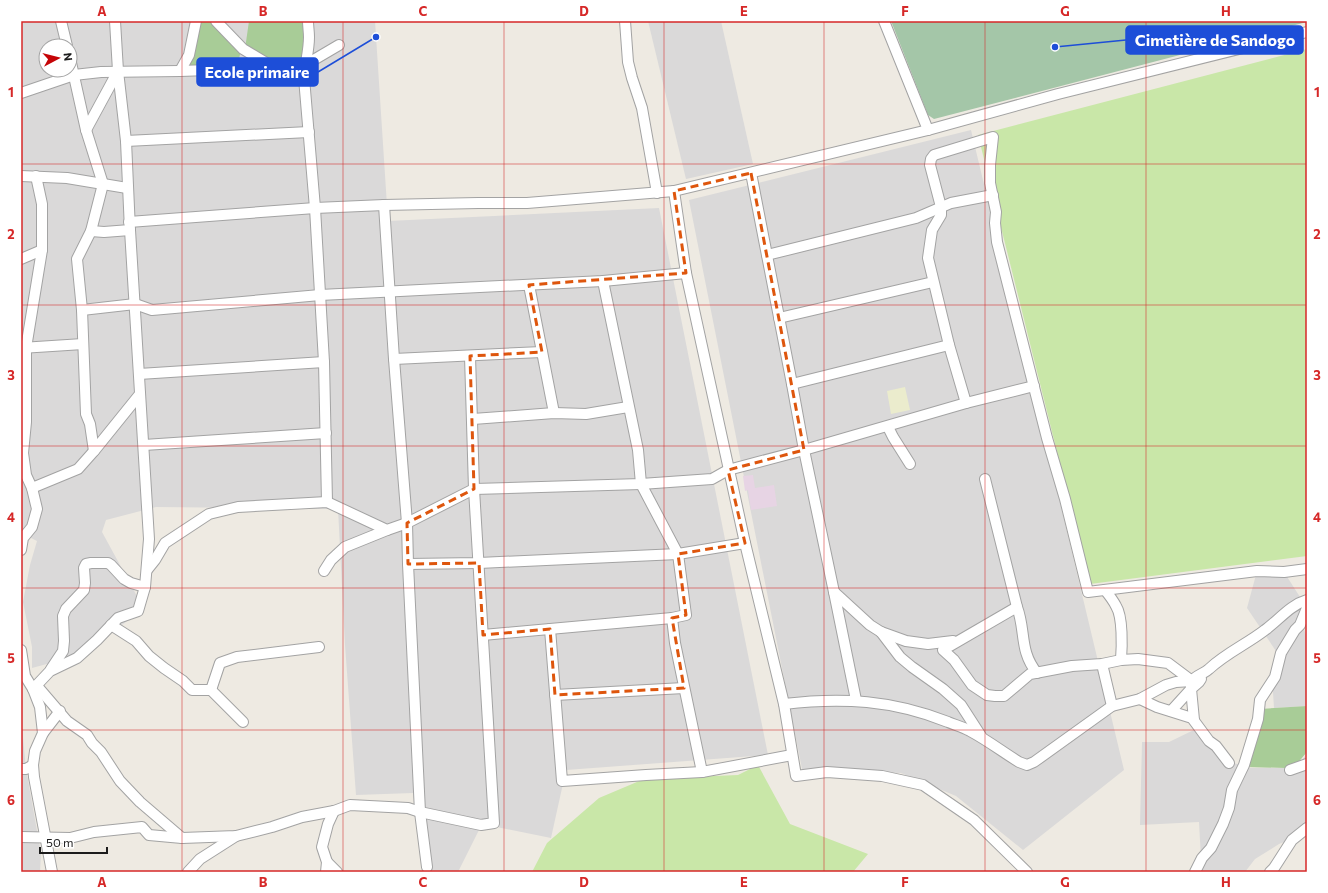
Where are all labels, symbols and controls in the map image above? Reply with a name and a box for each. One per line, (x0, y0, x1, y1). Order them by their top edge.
text: A (97, 3, 107, 19)
text: B (259, 3, 268, 19)
text: C (419, 3, 428, 19)
text: D (579, 3, 589, 19)
text: E (740, 3, 748, 19)
text: F (901, 3, 909, 19)
text: G (1060, 3, 1070, 19)
text: H (1221, 3, 1231, 19)
callout: Cimetière de Sandogo (1126, 26, 1303, 54)
text: Cimetière de Sandogo (1135, 30, 1296, 49)
north arrow (38, 38, 78, 78)
text: N (61, 52, 75, 62)
callout: Ecole primaire (197, 58, 318, 86)
text: Ecole primaire (205, 62, 309, 81)
text: 1 (8, 84, 14, 100)
text: 1 (1314, 84, 1320, 100)
text: 2 (7, 226, 15, 242)
text: 2 (1313, 226, 1321, 242)
text: 3 (7, 367, 15, 383)
text: 3 (1313, 367, 1321, 383)
text: 4 (7, 509, 15, 525)
text: 4 (1313, 509, 1321, 525)
text: 5 (7, 650, 15, 666)
text: 5 (1313, 650, 1321, 666)
text: 6 (7, 792, 15, 808)
text: 6 (1313, 792, 1321, 808)
scale bar (40, 829, 107, 855)
text: 50 m (46, 835, 74, 849)
text: A (97, 874, 107, 890)
text: B (259, 874, 268, 890)
text: C (419, 874, 428, 890)
text: D (579, 874, 589, 890)
text: E (740, 874, 748, 890)
text: F (901, 874, 909, 890)
text: G (1060, 874, 1070, 890)
text: H (1221, 874, 1231, 890)

